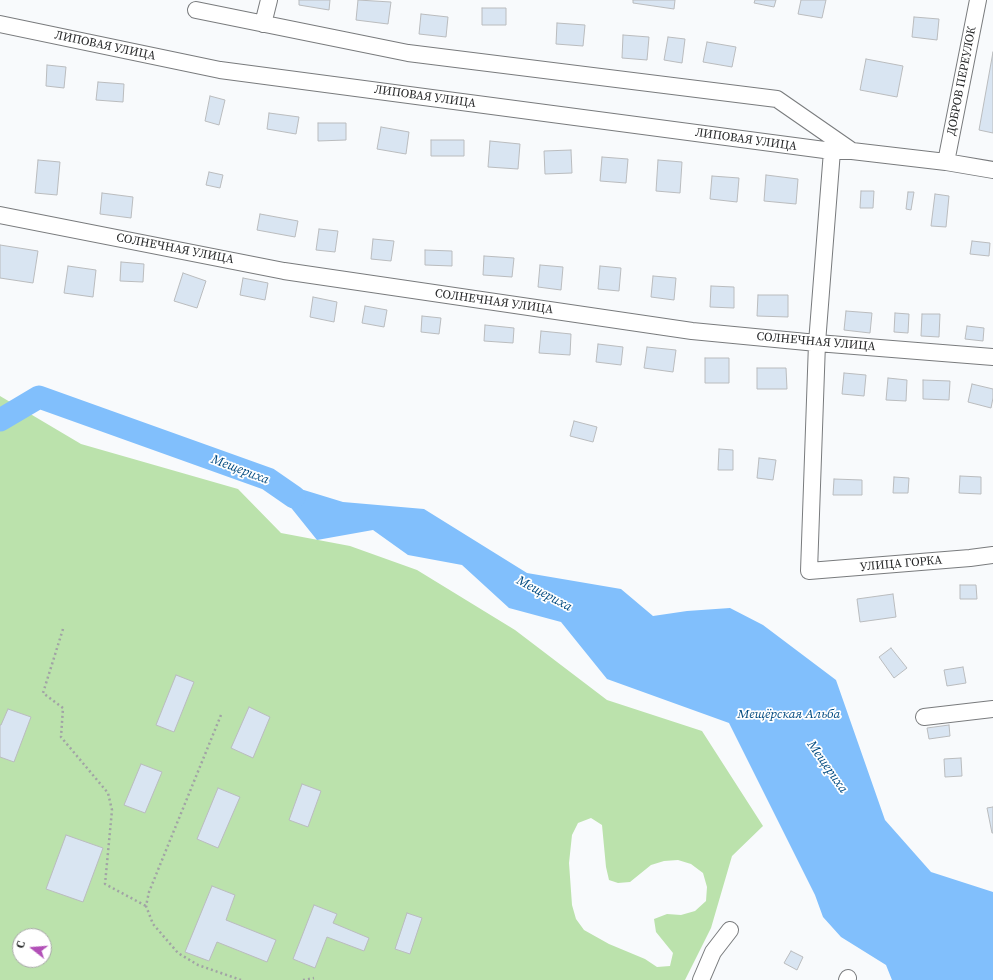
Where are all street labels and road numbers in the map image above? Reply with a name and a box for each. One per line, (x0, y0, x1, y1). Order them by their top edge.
street label: ДОБРОВ ПЕРЕУЛОК (944, 25, 980, 137)
street label: ЛИПОВАЯ УЛИЦА (53, 28, 157, 64)
street label: ЛИПОВАЯ УЛИЦА (373, 83, 477, 111)
street label: ЛИПОВАЯ УЛИЦА (694, 126, 798, 154)
street label: СОЛНЕЧНАЯ УЛИЦА (115, 231, 235, 267)
street label: СОЛНЕЧНАЯ УЛИЦА (434, 287, 554, 317)
street label: СОЛНЕЧНАЯ УЛИЦА (756, 330, 876, 354)
street label: УЛИЦА ГОРКА (859, 553, 943, 575)

